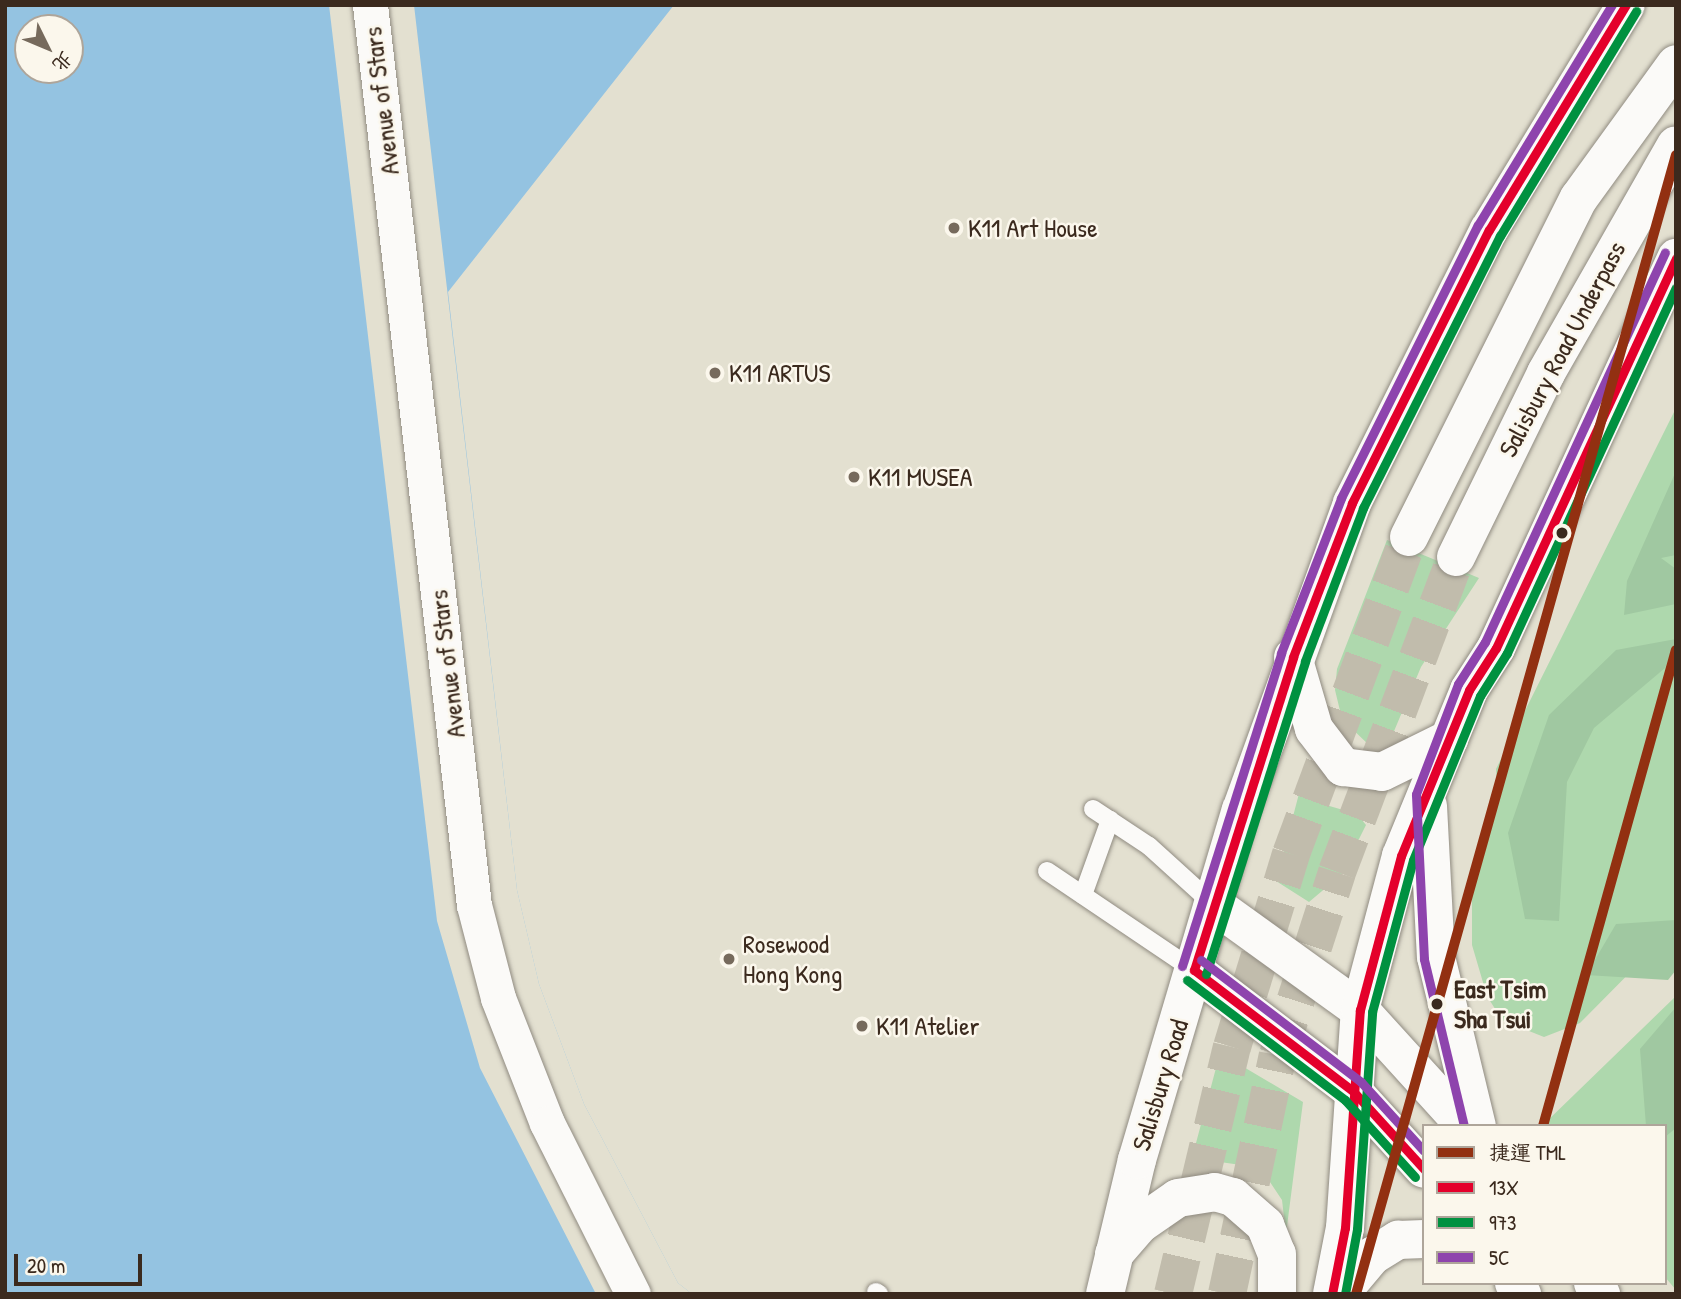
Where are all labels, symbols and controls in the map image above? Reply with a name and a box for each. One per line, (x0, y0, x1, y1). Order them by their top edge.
north arrow (14, 14, 84, 84)
street label: Avenue of Stars (356, 25, 406, 177)
text: 北 (47, 46, 79, 78)
place label: K11 Art House (968, 212, 1097, 244)
marker: K11 Art House (946, 220, 962, 236)
street label: Salisbury Road Underpass (1492, 236, 1632, 462)
place label: K11 ARTUS (729, 357, 830, 389)
marker: K11 ARTUS (707, 365, 723, 381)
place label: K11 MUSEA (868, 461, 972, 493)
marker: K11 MUSEA (846, 469, 862, 485)
unlabelled marker (1555, 526, 1569, 540)
street label: Avenue of Stars (422, 588, 472, 740)
place label: Rosewood Hong Kong (743, 928, 842, 990)
marker: Rosewood Hong Kong (721, 951, 737, 967)
place label: East Tsim Sha Tsui (1454, 973, 1546, 1034)
marker: East Tsim Sha Tsui (1426, 993, 1448, 1015)
place label: K11 Atelier (876, 1010, 980, 1042)
street label: Salisbury Road (1125, 1016, 1195, 1154)
marker: K11 Atelier (854, 1018, 870, 1034)
legend (1422, 1124, 1667, 1285)
text: 捷運 TML (1489, 1138, 1566, 1167)
text: 13X (1489, 1173, 1519, 1202)
text: 973 (1489, 1208, 1517, 1237)
scale bar (18, 1240, 145, 1284)
text: 5C (1489, 1243, 1509, 1272)
text: 20 m (27, 1251, 65, 1280)

